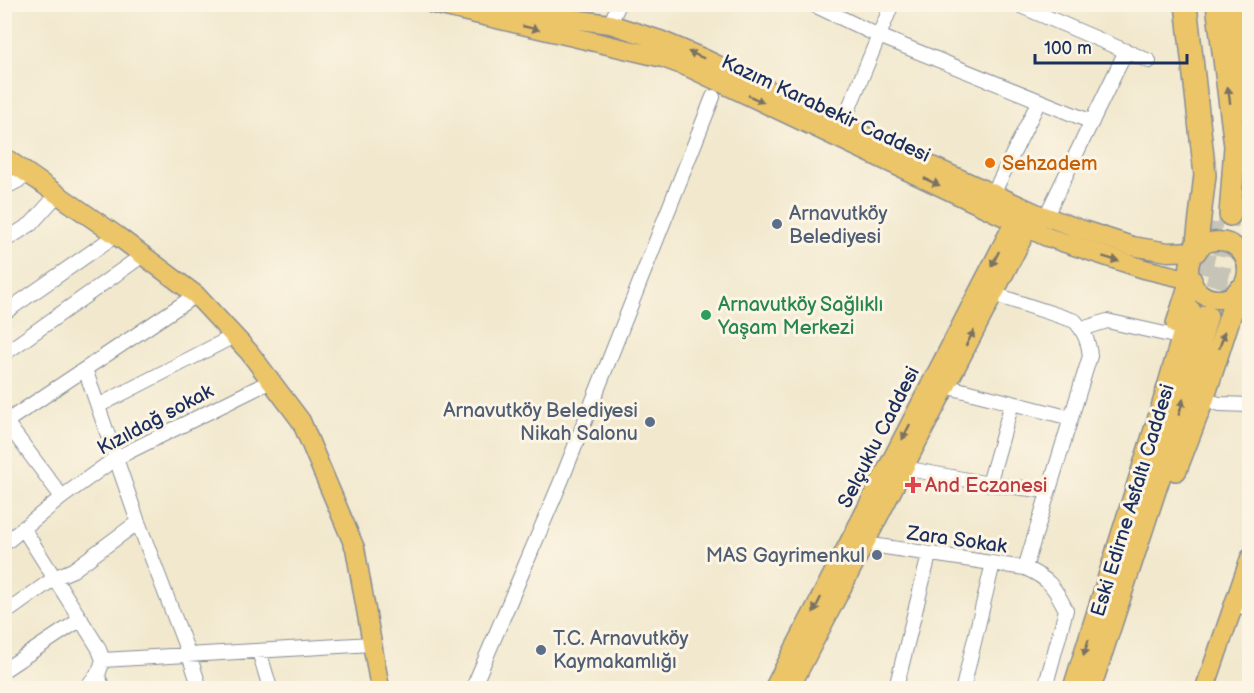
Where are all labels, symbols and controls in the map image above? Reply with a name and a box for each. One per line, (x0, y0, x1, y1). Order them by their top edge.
one-way arrow (522, 23, 540, 33)
scale bar (1035, 27, 1186, 65)
text: 100 m (1044, 38, 1092, 59)
one-way arrow (687, 50, 704, 59)
street label: Kazım Karabekir Caddesi (717, 50, 934, 168)
one-way arrow (1225, 85, 1234, 104)
one-way arrow (747, 95, 764, 104)
place label: Sehzadem (1002, 152, 1098, 176)
marker: Sehzadem (983, 156, 997, 170)
one-way arrow (923, 178, 940, 187)
place label: Arnavutköy Belediyesi (789, 202, 887, 249)
marker: Arnavutköy Belediyesi (770, 217, 784, 231)
one-way arrow (991, 250, 1000, 267)
one-way arrow (1102, 255, 1120, 264)
place label: Arnavutköy Sağlıklı Yaşam Merkezi (717, 293, 883, 340)
marker: Arnavutköy Sağlıklı Yaşam Merkezi (699, 308, 713, 322)
one-way arrow (965, 329, 975, 346)
one-way arrow (1218, 331, 1227, 349)
street label: Selçuklu Caddesi (833, 363, 925, 512)
street label: Kızıldağ sokak (93, 379, 218, 460)
street label: Eski Edirne Asfaltı Caddesi (1086, 381, 1180, 619)
one-way arrow (1177, 398, 1186, 416)
place label: Arnavutköy Belediyesi Nikah Salonu (443, 399, 638, 446)
marker: Arnavutköy Belediyesi Nikah Salonu (643, 415, 657, 429)
one-way arrow (901, 424, 911, 441)
place label: And Eczanesi (925, 474, 1048, 498)
marker: And Eczanesi (906, 478, 920, 492)
street label: Zara Sokak (904, 521, 1009, 559)
place label: MAS Gayrimenkul (706, 544, 865, 568)
marker: MAS Gayrimenkul (870, 548, 884, 562)
one-way arrow (812, 597, 822, 614)
place label: T.C. Arnavutköy Kaymakamlığı (553, 627, 688, 674)
one-way arrow (1081, 639, 1090, 657)
marker: T.C. Arnavutköy Kaymakamlığı (534, 643, 548, 657)

